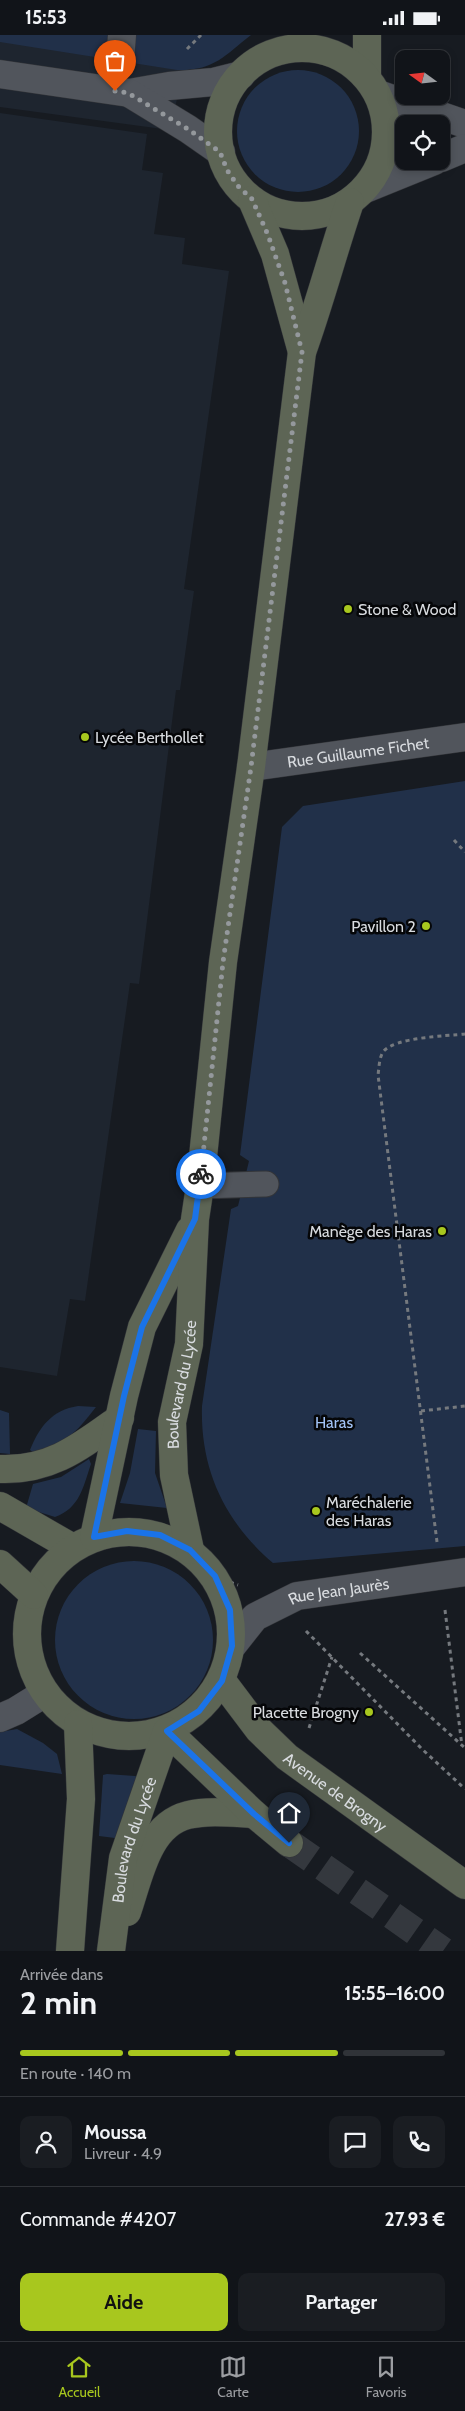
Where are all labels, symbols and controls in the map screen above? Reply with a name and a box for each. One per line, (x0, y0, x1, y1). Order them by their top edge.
text: 15:53 (25, 6, 67, 29)
pin (94, 40, 136, 91)
icon: bag (101, 47, 129, 75)
north arrow (395, 50, 450, 105)
map controls (395, 50, 450, 170)
button: locate (395, 115, 450, 170)
place label: Stone & Wood (358, 600, 456, 619)
marker: Stone & Wood (342, 603, 354, 615)
place label: Lycée Berthollet (95, 728, 204, 747)
marker: Lycée Berthollet (79, 731, 91, 743)
street label: Rue Guillaume Fichet (286, 733, 431, 772)
place label: Pavillon 2 (351, 917, 416, 936)
marker: Pavillon 2 (420, 920, 432, 932)
courier (176, 1149, 226, 1199)
icon: bike (187, 1160, 215, 1188)
place label: Manège des Haras (309, 1222, 432, 1241)
marker: Manège des Haras (436, 1225, 448, 1237)
street label: Boulevard du Lycée (163, 1320, 200, 1449)
park label: Haras (315, 1413, 353, 1432)
place label: Maréchalerie des Haras (326, 1493, 412, 1530)
marker: Maréchalerie des Haras (310, 1505, 322, 1517)
street label: Rue Jean Jaurès (285, 1574, 391, 1609)
place label: Placette Brogny (253, 1703, 359, 1722)
marker: Placette Brogny (363, 1706, 375, 1718)
street label: Avenue de Brogny (280, 1749, 391, 1836)
street label: Boulevard du Lycée (108, 1774, 160, 1904)
pin (268, 1792, 310, 1843)
icon: home (275, 1799, 303, 1827)
text: Arrivée dans (20, 1965, 103, 1984)
text: 15:55–16:00 (344, 1982, 445, 2005)
text: 2 min (20, 1983, 97, 2022)
text: En route · 140 m (20, 2064, 131, 2083)
button: person (20, 2116, 72, 2168)
button: chat (329, 2116, 381, 2168)
button: phone (393, 2116, 445, 2168)
text: Moussa (84, 2121, 146, 2144)
text: Livreur · 4.9 (84, 2144, 162, 2163)
text: Commande #4207 (20, 2208, 176, 2231)
text: 27.93 € (385, 2208, 445, 2231)
button: Aide (20, 2273, 228, 2331)
button: Partager (238, 2273, 445, 2331)
tab: Accueil (58, 2353, 100, 2401)
tab: Carte (217, 2353, 249, 2401)
tab: Favoris (366, 2353, 407, 2401)

